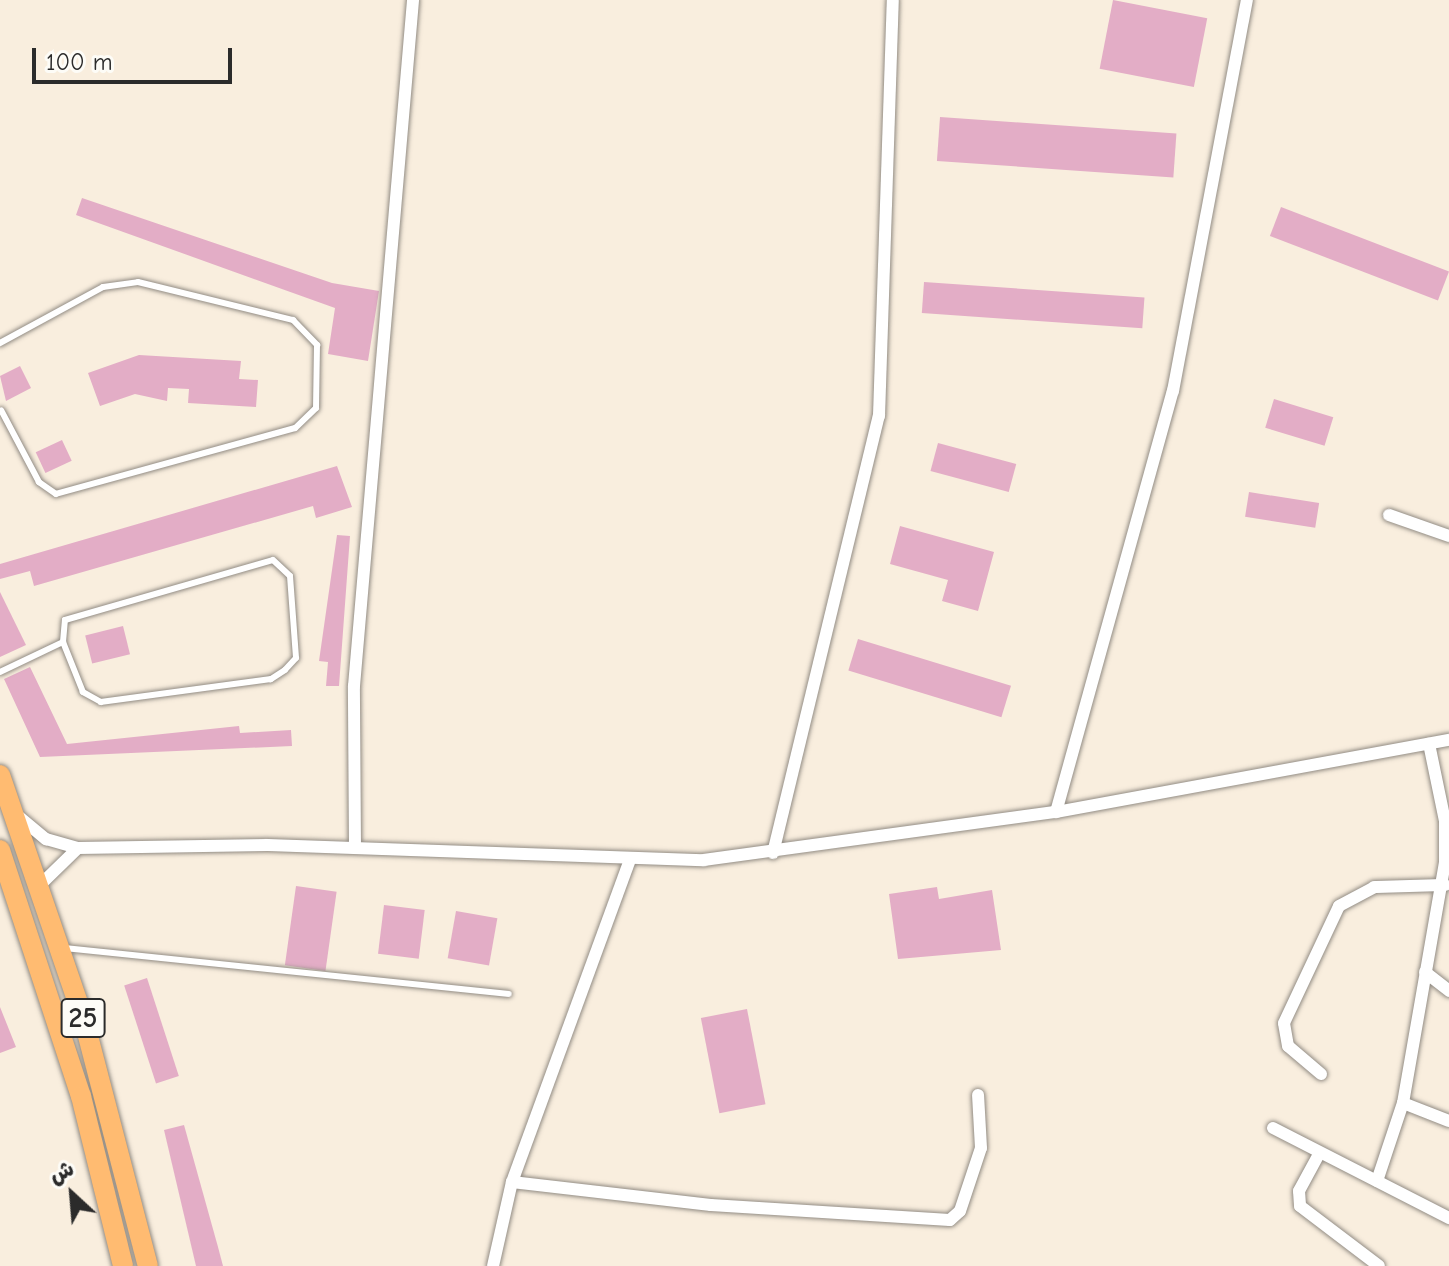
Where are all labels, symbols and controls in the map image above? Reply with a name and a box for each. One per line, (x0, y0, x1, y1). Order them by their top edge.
scale bar (36, 32, 236, 82)
text: 100 m (46, 48, 113, 76)
road number: 25 (59, 994, 107, 1042)
north arrow (32, 1154, 112, 1234)
text: ش (45, 1155, 78, 1189)

